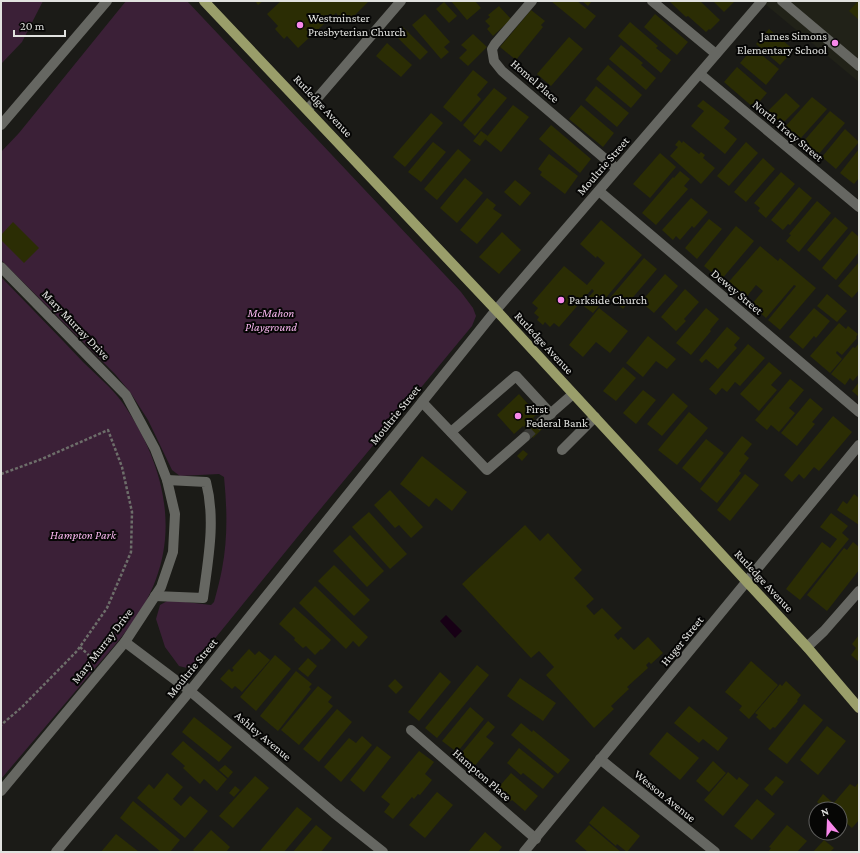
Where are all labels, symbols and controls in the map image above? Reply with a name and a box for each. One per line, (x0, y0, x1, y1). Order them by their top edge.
place label: Westminster Presbyterian Church (308, 11, 406, 39)
scale bar (14, 12, 65, 38)
text: 20 m (20, 19, 45, 33)
marker: Westminster Presbyterian Church (295, 20, 305, 30)
place label: James Simons Elementary School (737, 29, 827, 57)
marker: James Simons Elementary School (830, 38, 840, 48)
street label: Homel Place (508, 56, 562, 106)
street label: Rutledge Avenue (291, 72, 355, 140)
street label: North Tracy Street (750, 97, 827, 165)
street label: Moultrie Street (574, 133, 633, 198)
street label: Dewey Street (708, 266, 766, 318)
street label: Mary Murray Drive (39, 287, 113, 363)
place label: Parkside Church (569, 293, 648, 307)
marker: Parkside Church (556, 295, 566, 305)
park label: McMahon Playground (245, 306, 297, 334)
street label: Rutledge Avenue (512, 309, 576, 377)
street label: Moultrie Street (367, 382, 424, 448)
place label: First Federal Bank (526, 402, 588, 430)
marker: First Federal Bank (513, 411, 523, 421)
park label: Hampton Park (50, 528, 117, 542)
street label: Rutledge Avenue (732, 547, 796, 615)
street label: Mary Murray Drive (68, 606, 136, 686)
street label: Huger Street (658, 613, 707, 669)
street label: Moultrie Street (164, 635, 221, 701)
street label: Ashley Avenue (232, 708, 294, 764)
street label: Hampton Place (450, 746, 514, 804)
street label: Wesson Avenue (631, 767, 699, 825)
north arrow (808, 801, 848, 841)
text: N (819, 804, 831, 818)

